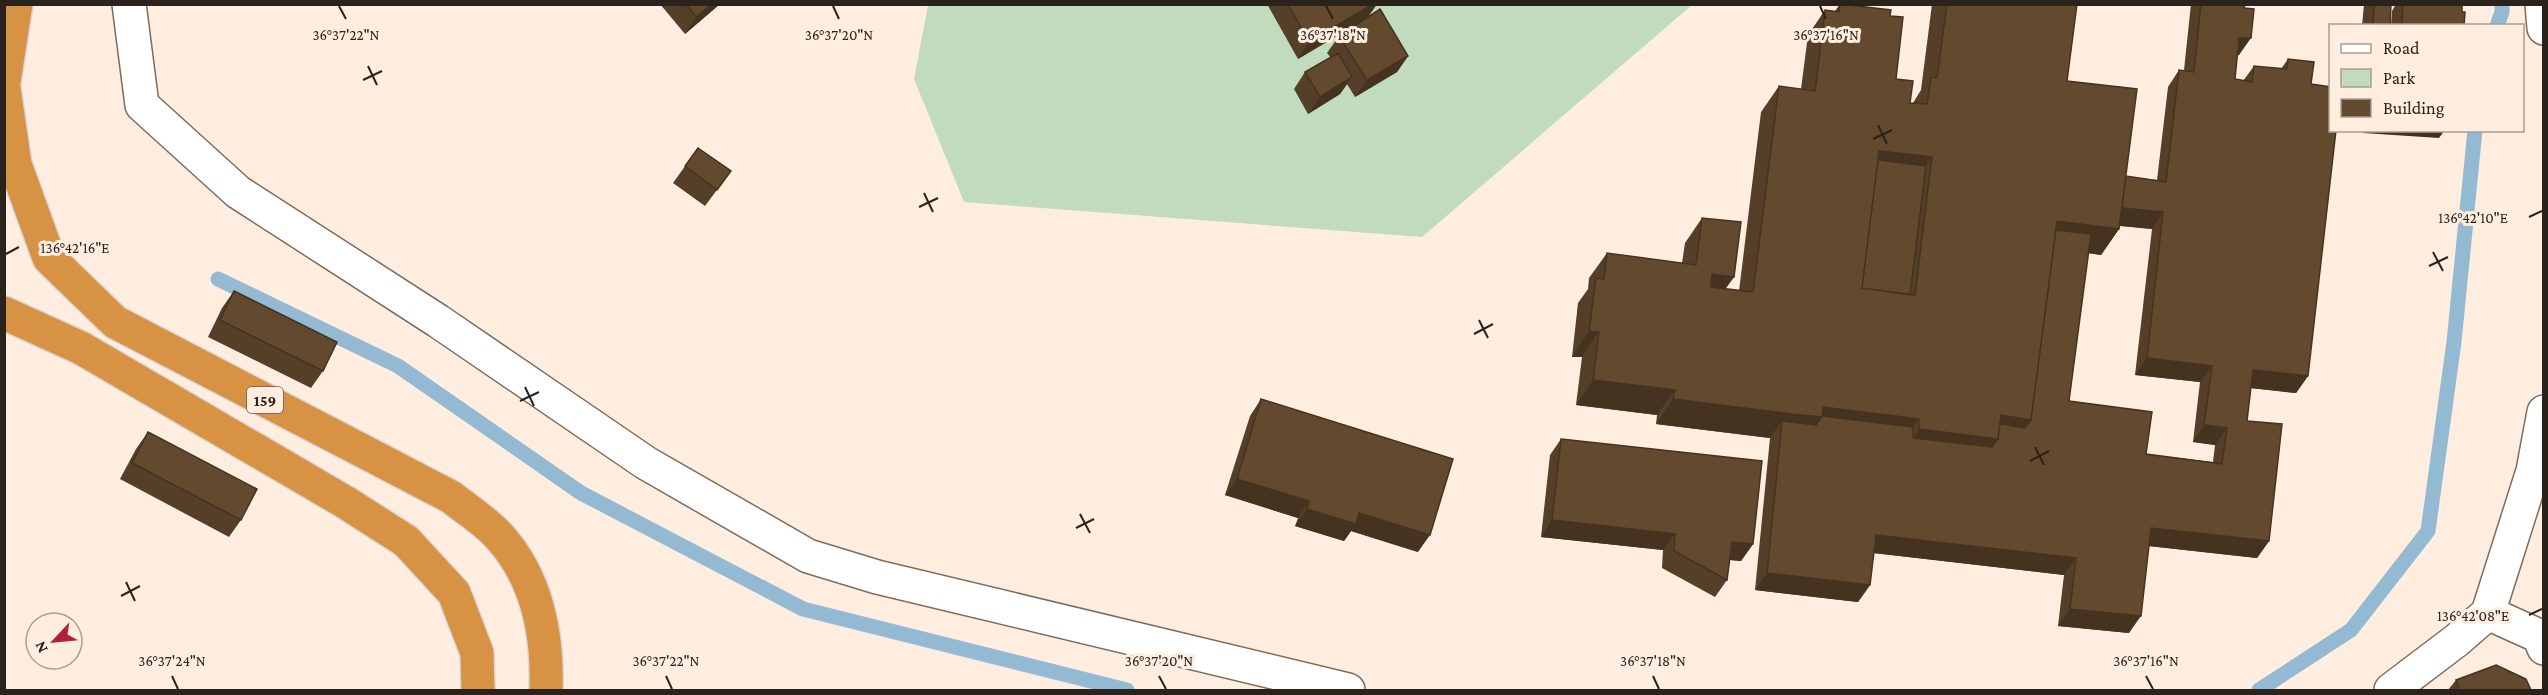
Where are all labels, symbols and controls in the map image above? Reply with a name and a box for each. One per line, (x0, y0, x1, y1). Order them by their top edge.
legend (2329, 24, 2524, 132)
text: 36°37'22"N (312, 27, 380, 43)
text: 36°37'20"N (805, 27, 873, 43)
text: 36°37'18"N (1300, 27, 1366, 43)
text: 36°37'16"N (1793, 27, 1859, 43)
text: Road (2383, 38, 2420, 58)
text: Park (2383, 68, 2415, 88)
text: Building (2383, 98, 2445, 118)
text: 136°42'10"E (2438, 210, 2508, 226)
text: 136°42'16"E (41, 240, 109, 256)
road number: 159 (247, 387, 283, 413)
text: 136°42'08"E (2437, 608, 2509, 624)
north arrow (24, 611, 84, 671)
text: N (31, 639, 51, 656)
text: 36°37'24"N (138, 653, 206, 669)
text: 36°37'22"N (632, 653, 700, 669)
text: 36°37'20"N (1125, 653, 1193, 669)
text: 36°37'18"N (1620, 653, 1686, 669)
text: 36°37'16"N (2113, 653, 2179, 669)

